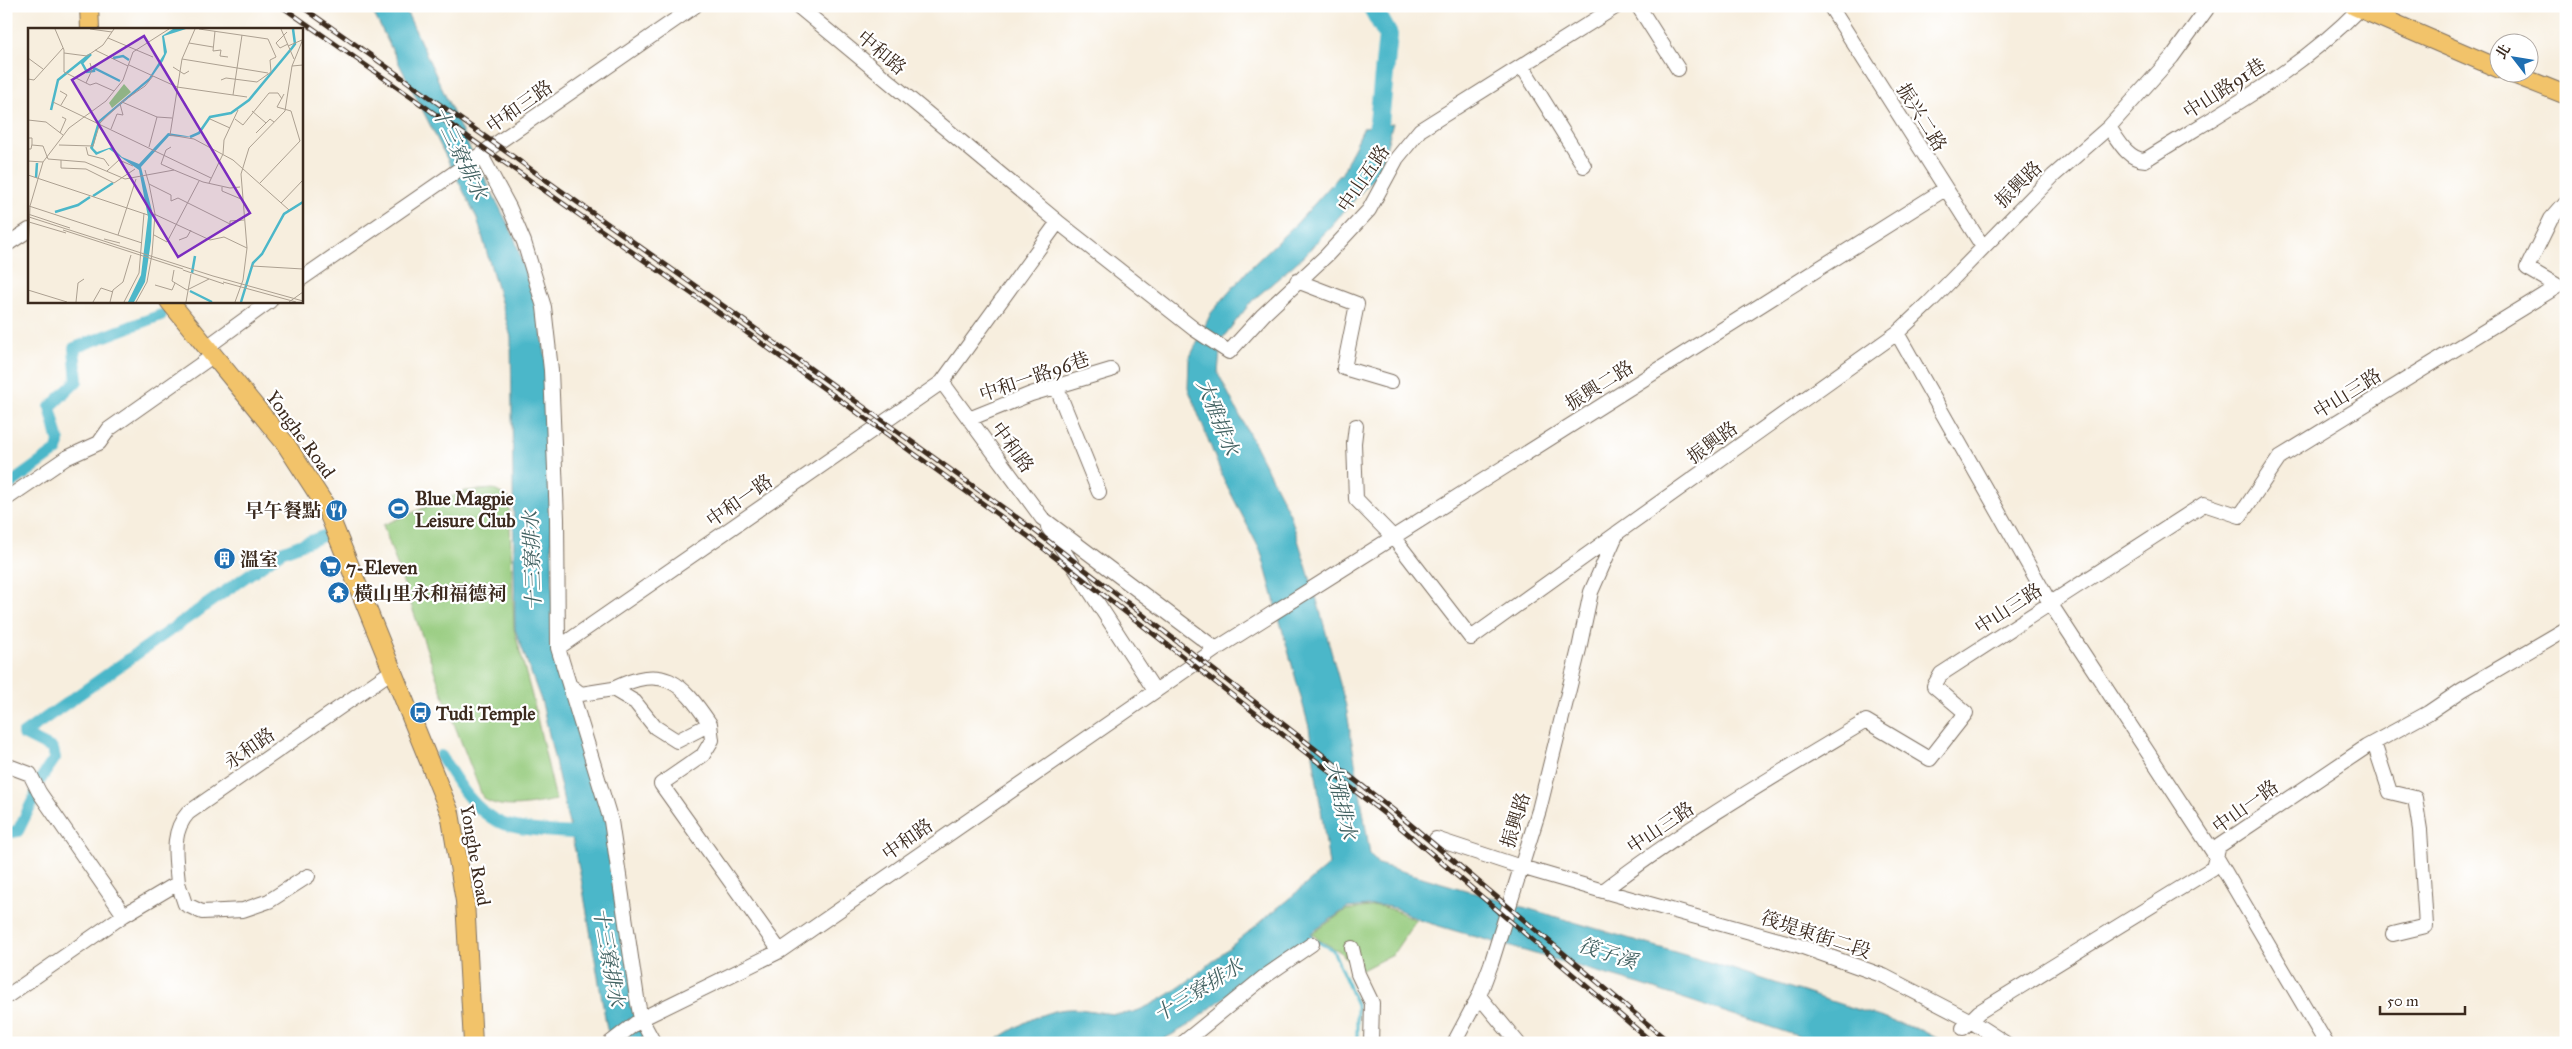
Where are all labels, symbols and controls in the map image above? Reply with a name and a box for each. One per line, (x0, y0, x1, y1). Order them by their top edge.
street label: 中和路 (852, 25, 911, 80)
inset map (28, 28, 302, 302)
north arrow (2490, 32, 2540, 82)
text: 北 (2492, 41, 2514, 62)
street label: 中山路91巷 (2179, 53, 2270, 124)
street label: 中和三路 (482, 75, 557, 138)
street label: 振兴二路 (1892, 79, 1951, 156)
water label: 十三寮排水 (427, 103, 494, 205)
street label: 中山五路 (1333, 140, 1394, 216)
street label: 振興路 (1990, 156, 2047, 213)
street label: 中和一路96巷 (976, 347, 1092, 406)
street label: 振興二路 (1561, 356, 1638, 415)
street label: 中山三路 (2309, 364, 2386, 423)
water label: 大雅排水 (1192, 375, 1245, 460)
street label: Yonghe Road (260, 386, 340, 484)
street label: 振興路 (1682, 416, 1742, 468)
street label: 中和路 (987, 417, 1039, 477)
street label: 中和一路 (702, 469, 777, 532)
place label: Blue Magpie Leisure Club (415, 487, 516, 532)
sports icon: Blue Magpie Leisure Club (387, 497, 411, 521)
restaurant icon: 早午餐點 (325, 498, 349, 522)
place label: 早午餐點 (245, 499, 321, 522)
water label: 十三寮排水 (518, 509, 546, 611)
building icon: 溫室 (212, 547, 236, 571)
place label: 溫室 (240, 548, 278, 571)
supermarket icon: 7-Eleven (318, 555, 342, 579)
place label: 7-Eleven (346, 556, 418, 579)
street label: 中山三路 (1970, 578, 2046, 639)
temple icon: 橫山里永和福德祠 (326, 581, 350, 605)
place label: 橫山里永和福德祠 (354, 582, 506, 605)
bus stop icon: Tudi Temple (408, 701, 432, 725)
place label: Tudi Temple (435, 702, 536, 726)
street label: 永和路 (219, 723, 279, 774)
water label: 大雅排水 (1320, 758, 1362, 844)
street label: 中山一路 (2208, 775, 2283, 838)
street label: 振興路 (1496, 790, 1535, 851)
street label: 中山三路 (1622, 797, 1698, 858)
street label: Yonghe Road (454, 803, 496, 908)
street label: 中和路 (877, 814, 937, 865)
water label: 十三寮排水 (588, 906, 630, 1010)
street label: 筏堤東街二段 (1758, 906, 1874, 963)
water label: 筏子溪 (1576, 932, 1642, 974)
water label: 十三寮排水 (1149, 952, 1248, 1027)
scale bar (2380, 984, 2464, 1016)
text: 50 m (2387, 992, 2419, 1010)

